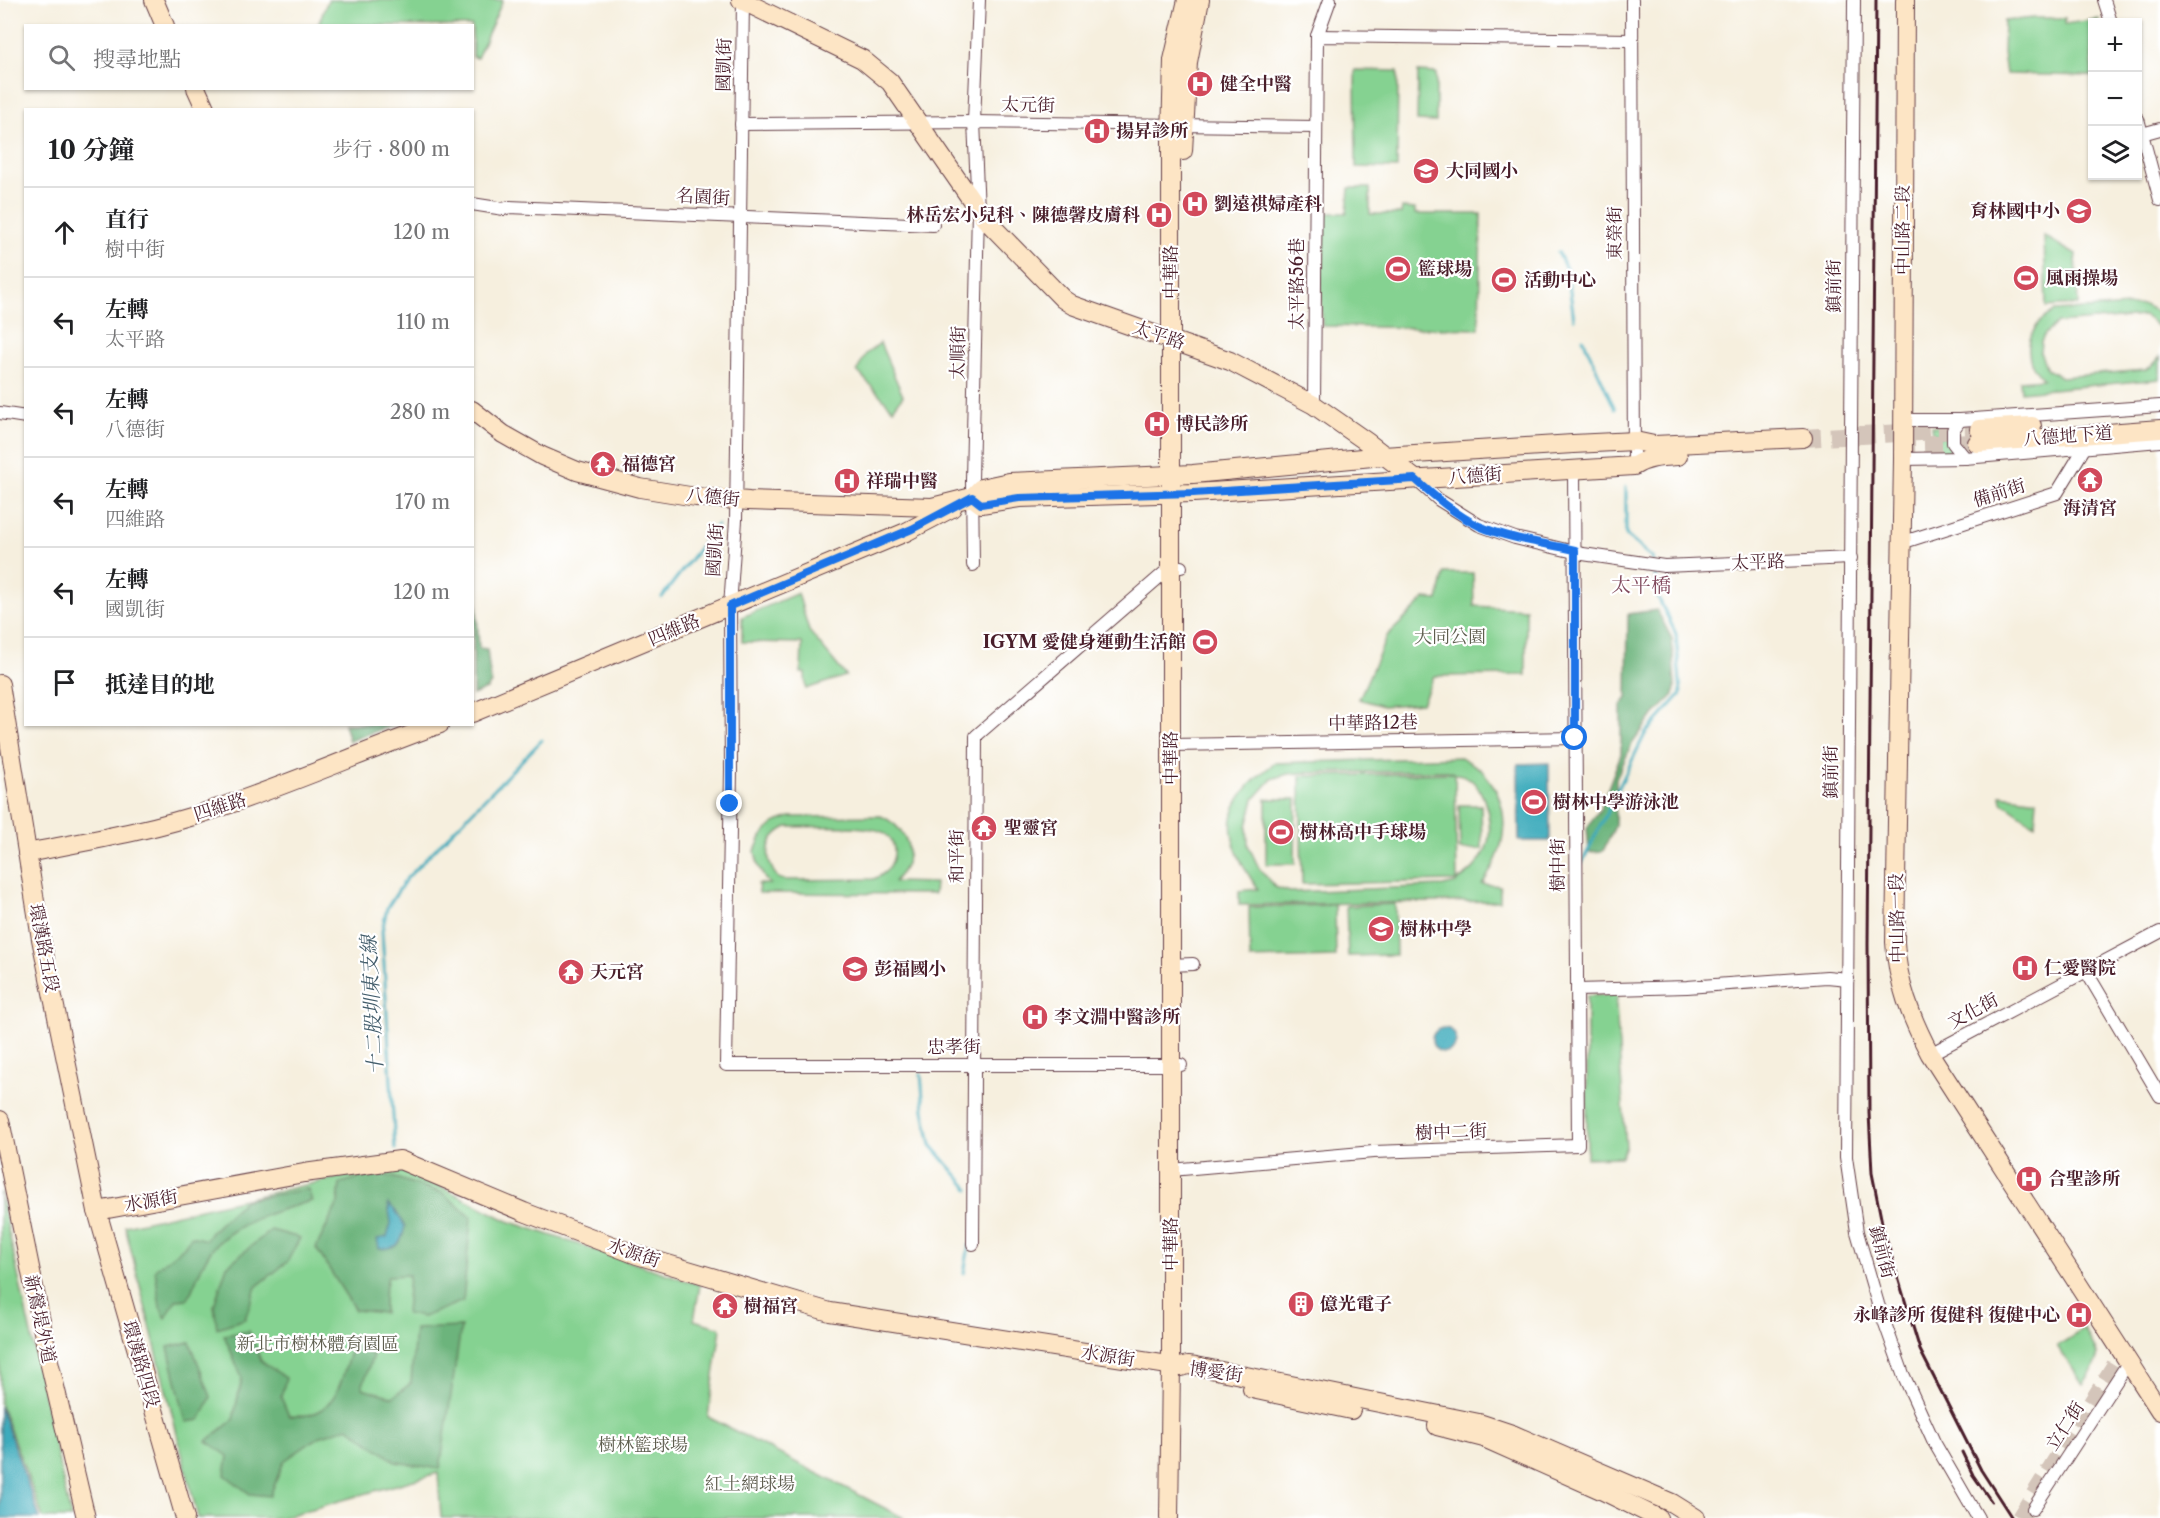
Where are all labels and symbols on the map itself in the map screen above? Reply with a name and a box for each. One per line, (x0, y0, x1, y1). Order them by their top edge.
street label: 國凱街 (713, 38, 735, 92)
hospital icon: 健全中醫 (1185, 69, 1215, 99)
place label: 健全中醫 (1220, 73, 1292, 95)
street label: 太元街 (1001, 94, 1055, 116)
hospital icon: 揚昇診所 (1082, 116, 1112, 146)
place label: 揚昇診所 (1116, 120, 1189, 142)
school or university icon: 大同國小 (1411, 156, 1441, 186)
place label: 大同國小 (1446, 160, 1518, 182)
street label: 名園街 (675, 185, 731, 209)
street label: 中山路二段 (1892, 185, 1914, 275)
hospital icon: 劉遠祺婦產科 (1180, 189, 1210, 219)
place label: 劉遠祺婦產科 (1214, 193, 1322, 215)
school or university icon: 育林國中小 (2064, 196, 2094, 226)
hospital icon: 林岳宏小兒科、陳德馨皮膚科 (1144, 200, 1174, 230)
place label: 育林國中小 (1970, 200, 2060, 222)
place label: 林岳宏小兒科、陳德馨皮膚科 (906, 204, 1140, 226)
street label: 東榮街 (1604, 206, 1626, 260)
street label: 太平路56巷 (1286, 238, 1308, 330)
street label: 中華路 (1160, 245, 1182, 299)
sports icon: 籃球場 (1383, 254, 1413, 284)
place label: 籃球場 (1418, 258, 1472, 280)
street label: 鎮前街 (1823, 259, 1845, 313)
sports icon: 風雨操場 (2011, 263, 2041, 293)
sports icon: 活動中心 (1489, 265, 1519, 295)
place label: 風雨操場 (2046, 267, 2118, 289)
place label: 活動中心 (1524, 269, 1596, 291)
street label: 太平路 (1130, 316, 1188, 354)
street label: 太順街 (947, 326, 969, 380)
hospital icon: 博民診所 (1142, 409, 1172, 439)
place label: 博民診所 (1176, 413, 1249, 435)
street label: 八德地下道 (2022, 422, 2114, 450)
temple icon: 福德宮 (588, 449, 618, 479)
place label: 福德宮 (622, 453, 676, 475)
street label: 八德街 (1447, 463, 1503, 489)
temple icon: 海清宮 (2075, 465, 2105, 495)
hospital icon: 祥瑞中醫 (832, 466, 862, 496)
place label: 祥瑞中醫 (866, 470, 938, 492)
street label: 備前街 (1970, 474, 2028, 512)
street label: 八德街 (685, 483, 741, 511)
place label: 海清宮 (2063, 497, 2117, 519)
street label: 國凱街 (702, 522, 728, 578)
street label: 太平路 (1731, 550, 1785, 574)
district label: 太平橋 (1611, 573, 1671, 597)
street label: 四維路 (645, 609, 703, 651)
park label: 大同公園 (1414, 626, 1486, 648)
sports icon: IGYM 愛健身運動生活館 (1190, 627, 1220, 657)
place label: IGYM 愛健身運動生活館 (983, 631, 1186, 653)
street label: 中華路12巷 (1328, 711, 1418, 735)
route start (1561, 724, 1587, 750)
street label: 中華路 (1160, 731, 1182, 785)
street label: 鎮前街 (1820, 745, 1842, 799)
sports icon: 樹林中學游泳池 (1519, 787, 1549, 817)
street label: 四維路 (191, 788, 249, 826)
route end (716, 790, 742, 816)
place label: 樹林中學游泳池 (1553, 791, 1679, 813)
temple icon: 聖靈宮 (969, 813, 999, 843)
place label: 聖靈宮 (1004, 817, 1058, 839)
sports icon: 樹林高中手球場 (1266, 817, 1296, 847)
place label: 樹林高中手球場 (1300, 821, 1426, 843)
street label: 和平街 (946, 829, 968, 883)
street label: 樹中街 (1547, 838, 1569, 892)
street label: 中山路一段 (1885, 873, 1909, 963)
street label: 環漢路五段 (25, 902, 63, 994)
school or university icon: 樹林中學 (1366, 914, 1396, 944)
place label: 樹林中學 (1400, 918, 1472, 940)
water label: 十二股圳東支線 (356, 932, 388, 1076)
hospital icon: 仁愛醫院 (2010, 953, 2040, 983)
school or university icon: 彭福國小 (840, 954, 870, 984)
temple icon: 天元宮 (556, 957, 586, 987)
place label: 仁愛醫院 (2044, 957, 2116, 979)
place label: 彭福國小 (874, 958, 946, 980)
place label: 天元宮 (590, 961, 644, 983)
street label: 文化街 (1944, 989, 2002, 1033)
hospital icon: 李文淵中醫診所 (1020, 1002, 1050, 1032)
place label: 李文淵中醫診所 (1054, 1006, 1181, 1028)
street label: 忠孝街 (927, 1036, 981, 1058)
street label: 樹中二街 (1415, 1120, 1487, 1144)
hospital icon: 合聖診所 (2014, 1164, 2044, 1194)
place label: 合聖診所 (2048, 1168, 2121, 1190)
street label: 水源街 (123, 1185, 179, 1217)
street label: 中華路 (1160, 1217, 1182, 1271)
street label: 鎮前街 (1864, 1223, 1900, 1281)
street label: 水源街 (605, 1234, 663, 1272)
street label: 新鶯堤外道 (20, 1273, 60, 1365)
building icon: 億光電子 (1286, 1289, 1316, 1319)
temple icon: 樹福宮 (710, 1291, 740, 1321)
place label: 億光電子 (1320, 1293, 1392, 1315)
place label: 樹福宮 (744, 1295, 798, 1317)
hospital icon: 永峰診所 復健科 復健中心 (2064, 1300, 2094, 1330)
place label: 永峰診所 復健科 復健中心 (1853, 1304, 2060, 1326)
street label: 環漢路四段 (118, 1318, 164, 1410)
park label: 新北市樹林體育園區 (237, 1333, 399, 1355)
street label: 水源街 (1080, 1341, 1136, 1371)
street label: 博愛街 (1188, 1357, 1244, 1387)
street label: 立仁街 (2041, 1397, 2089, 1455)
park label: 樹林籃球場 (598, 1434, 688, 1456)
park label: 紅土網球場 (705, 1473, 795, 1495)

